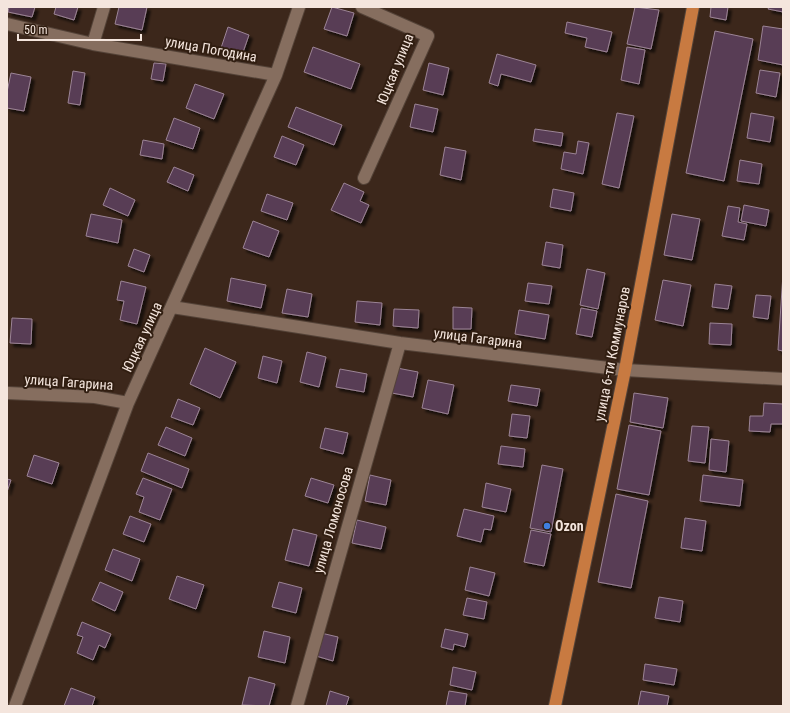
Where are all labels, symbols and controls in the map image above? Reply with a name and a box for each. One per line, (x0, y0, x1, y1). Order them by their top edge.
scale bar (18, 16, 141, 42)
text: 50 m (24, 23, 48, 37)
street label: Юцкая улица (373, 31, 417, 107)
street label: улица Погодина (164, 33, 258, 65)
street label: улица 6-ти Коммунаров (591, 285, 633, 423)
street label: Юцкая улица (119, 299, 165, 375)
street label: улица Гагарина (433, 325, 523, 351)
street label: улица Гагарина (24, 371, 114, 393)
street label: улица Ломоносова (310, 465, 356, 575)
place label: Ozon (555, 518, 584, 534)
marker: Ozon (542, 521, 552, 531)

